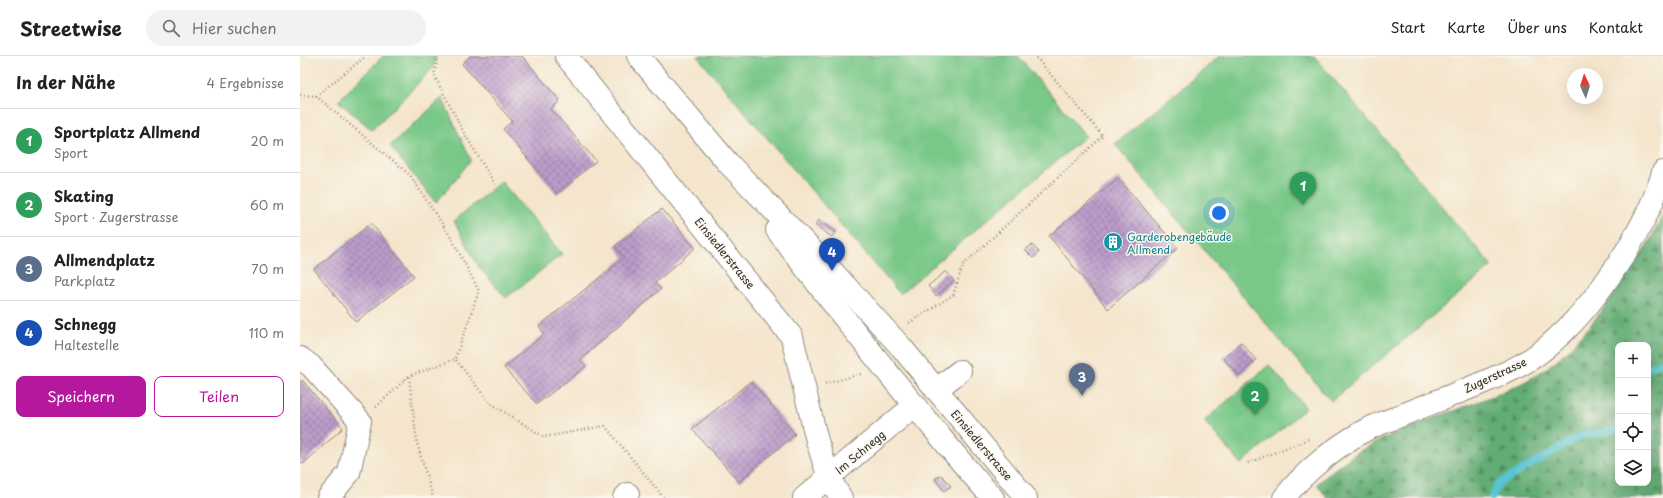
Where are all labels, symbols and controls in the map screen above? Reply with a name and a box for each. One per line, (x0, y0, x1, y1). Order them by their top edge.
search box (146, 10, 426, 46)
text: Streetwise (20, 14, 122, 42)
text: Hier suchen (192, 16, 277, 39)
icon: search (160, 17, 182, 39)
text: Start (1390, 17, 1425, 38)
text: Karte (1447, 17, 1485, 38)
text: Über uns (1507, 17, 1567, 38)
text: Kontakt (1589, 17, 1643, 38)
north arrow (1567, 68, 1603, 104)
text: In der Nähe (16, 69, 115, 95)
text: 4 Ergebnisse (207, 73, 284, 92)
text: Sportplatz Allmend (54, 120, 200, 143)
text: 1 (26, 131, 32, 150)
text: 20 m (250, 131, 284, 150)
text: Sport (54, 143, 88, 162)
pin: 1 (1290, 172, 1316, 205)
text: Skating (54, 184, 114, 207)
text: 2 (24, 195, 34, 214)
text: 60 m (250, 195, 284, 214)
your location (1209, 203, 1229, 223)
text: Sport · Zugerstrasse (54, 207, 178, 226)
street label: Einsiedlerstrasse (691, 214, 759, 293)
place label: Garderobengebäude Allmend (1127, 228, 1232, 258)
building icon: Garderobengebäude Allmend (1102, 231, 1124, 253)
pin: 4 (819, 238, 845, 271)
text: Allmendplatz (54, 248, 155, 271)
text: 3 (25, 259, 33, 278)
text: 70 m (251, 259, 284, 278)
text: Parkplatz (54, 271, 115, 290)
text: Schnegg (54, 312, 116, 335)
text: 4 (25, 323, 33, 342)
text: 110 m (249, 323, 284, 342)
text: Haltestelle (54, 335, 119, 354)
map controls (1615, 342, 1651, 486)
button: + (1615, 342, 1651, 378)
street label: Zugerstrasse (1461, 353, 1529, 397)
pin: 3 (1069, 363, 1095, 396)
button: Speichern (16, 376, 146, 417)
button: Teilen (154, 376, 284, 417)
button: − (1615, 378, 1651, 414)
pin: 2 (1242, 382, 1268, 415)
street label: Einsiedlerstrasse (947, 406, 1017, 484)
button: locate (1615, 414, 1651, 450)
street label: Im Schnegg (831, 426, 889, 478)
button: layers (1615, 450, 1651, 486)

